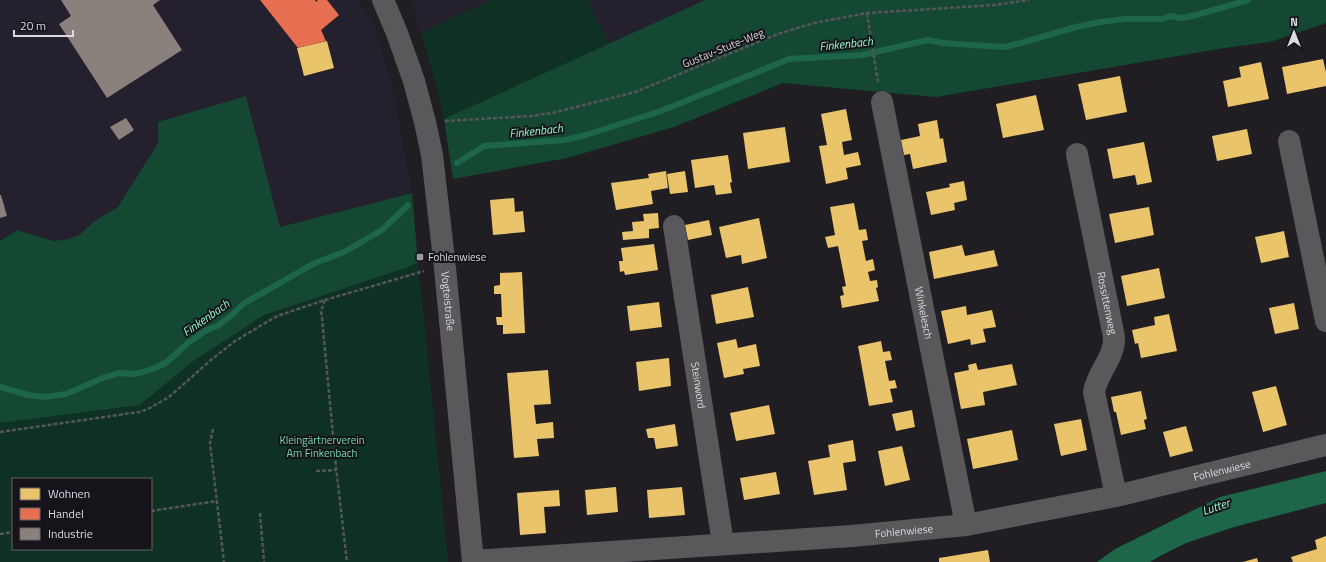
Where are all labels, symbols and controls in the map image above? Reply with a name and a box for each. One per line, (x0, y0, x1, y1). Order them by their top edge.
scale bar (14, 12, 73, 38)
north arrow (1274, 12, 1314, 52)
text: N (1290, 14, 1298, 30)
text: 20 m (20, 16, 46, 35)
street label: Gustav-Stute-Weg (680, 24, 767, 72)
water label: Finkenbach (818, 31, 875, 56)
water label: Finkenbach (508, 118, 565, 143)
place label: Fohlenwiese (428, 249, 487, 265)
marker: Fohlenwiese (415, 252, 425, 262)
street label: Rossittenweg (1093, 270, 1121, 336)
street label: Vogteistraße (437, 271, 459, 332)
street label: Winkelesch (911, 285, 937, 340)
water label: Finkenbach (178, 294, 234, 341)
street label: Steinword (687, 361, 710, 410)
park label: Kleingärtnerverein Am Finkenbach (279, 432, 365, 461)
street label: Fohlenwiese (1192, 456, 1252, 485)
legend (12, 478, 152, 550)
text: Wohnen (48, 484, 90, 503)
water label: Lutter (1199, 492, 1234, 520)
text: Handel (48, 504, 84, 523)
street label: Fohlenwiese (874, 520, 934, 542)
text: Industrie (48, 524, 93, 543)

